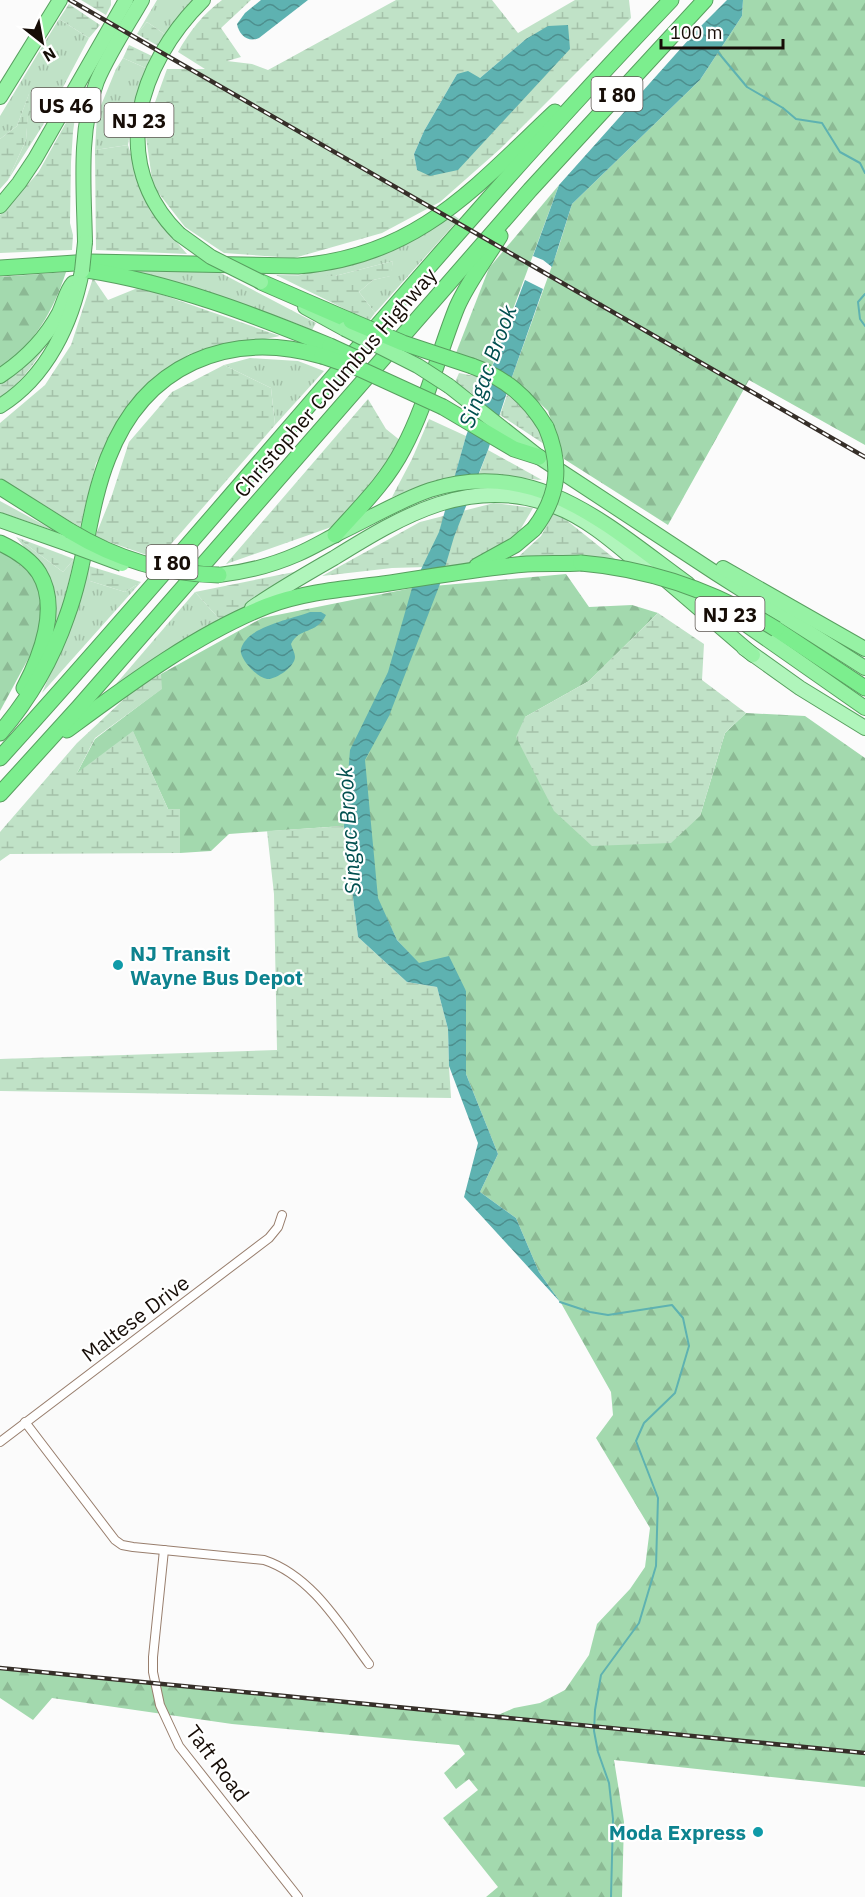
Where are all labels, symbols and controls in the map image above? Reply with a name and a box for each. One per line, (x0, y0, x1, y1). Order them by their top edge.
north arrow (12, 12, 72, 72)
scale bar (661, 12, 782, 50)
text: 100 m (670, 21, 722, 44)
text: N (40, 43, 60, 66)
road number: I 80 (592, 77, 642, 111)
road number: US 46 (32, 88, 100, 122)
road number: NJ 23 (104, 103, 174, 137)
street label: Christopher Columbus Highway (227, 261, 443, 503)
water label: Singac Brook (451, 300, 523, 431)
road number: I 80 (146, 545, 198, 579)
road number: NJ 23 (696, 597, 764, 631)
water label: Singac Brook (329, 765, 367, 896)
place label: NJ Transit Wayne Bus Depot (130, 939, 303, 991)
marker: NJ Transit Wayne Bus Depot (111, 958, 125, 972)
street label: Maltese Drive (75, 1268, 195, 1368)
street label: Taft Road (180, 1719, 256, 1807)
place label: Moda Express (609, 1818, 746, 1846)
marker: Moda Express (751, 1825, 765, 1839)

